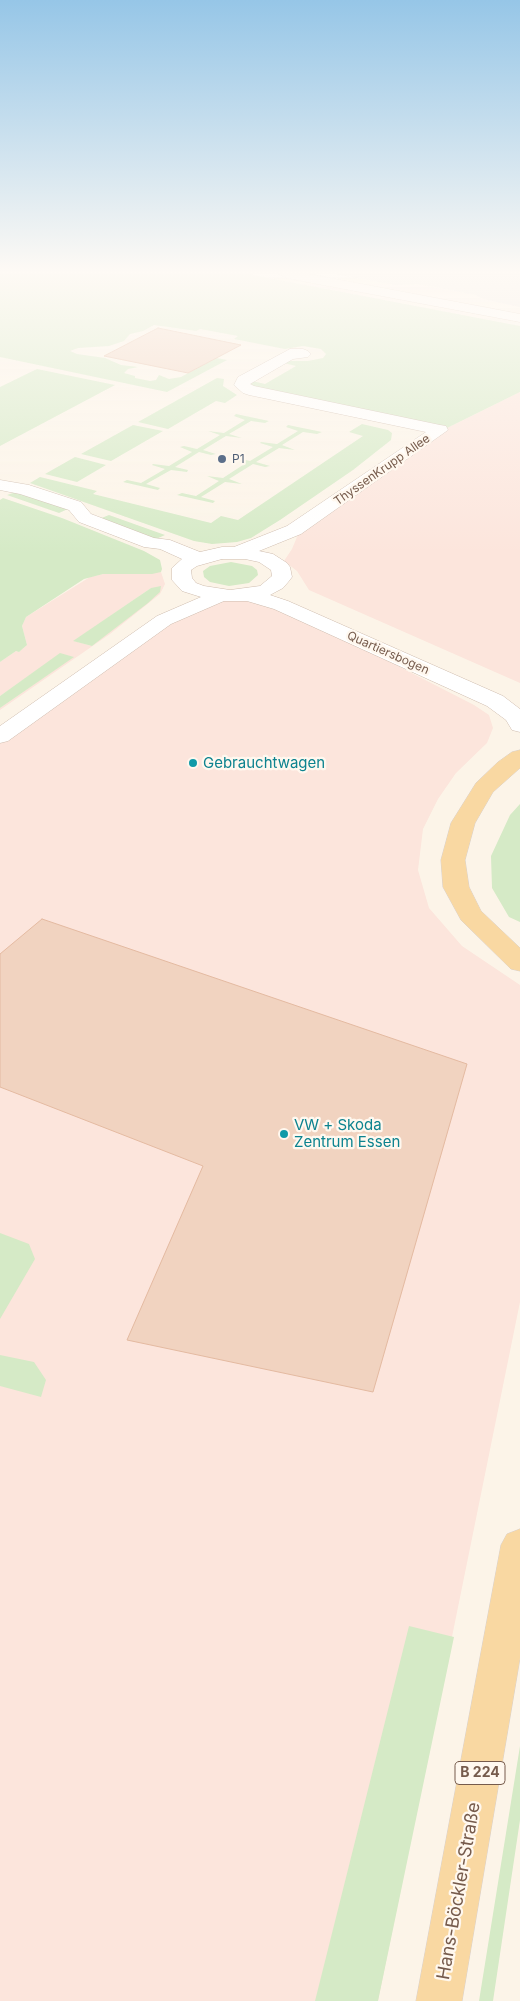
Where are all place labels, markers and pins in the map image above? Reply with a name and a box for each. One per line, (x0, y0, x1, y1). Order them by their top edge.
place label: P1 (232, 452, 245, 466)
marker: P1 (216, 453, 228, 465)
place label: Gebrauchtwagen (203, 754, 325, 772)
marker: Gebrauchtwagen (187, 757, 199, 769)
place label: VW + Skoda Zentrum Essen (294, 1116, 400, 1151)
marker: VW + Skoda Zentrum Essen (278, 1128, 290, 1140)

